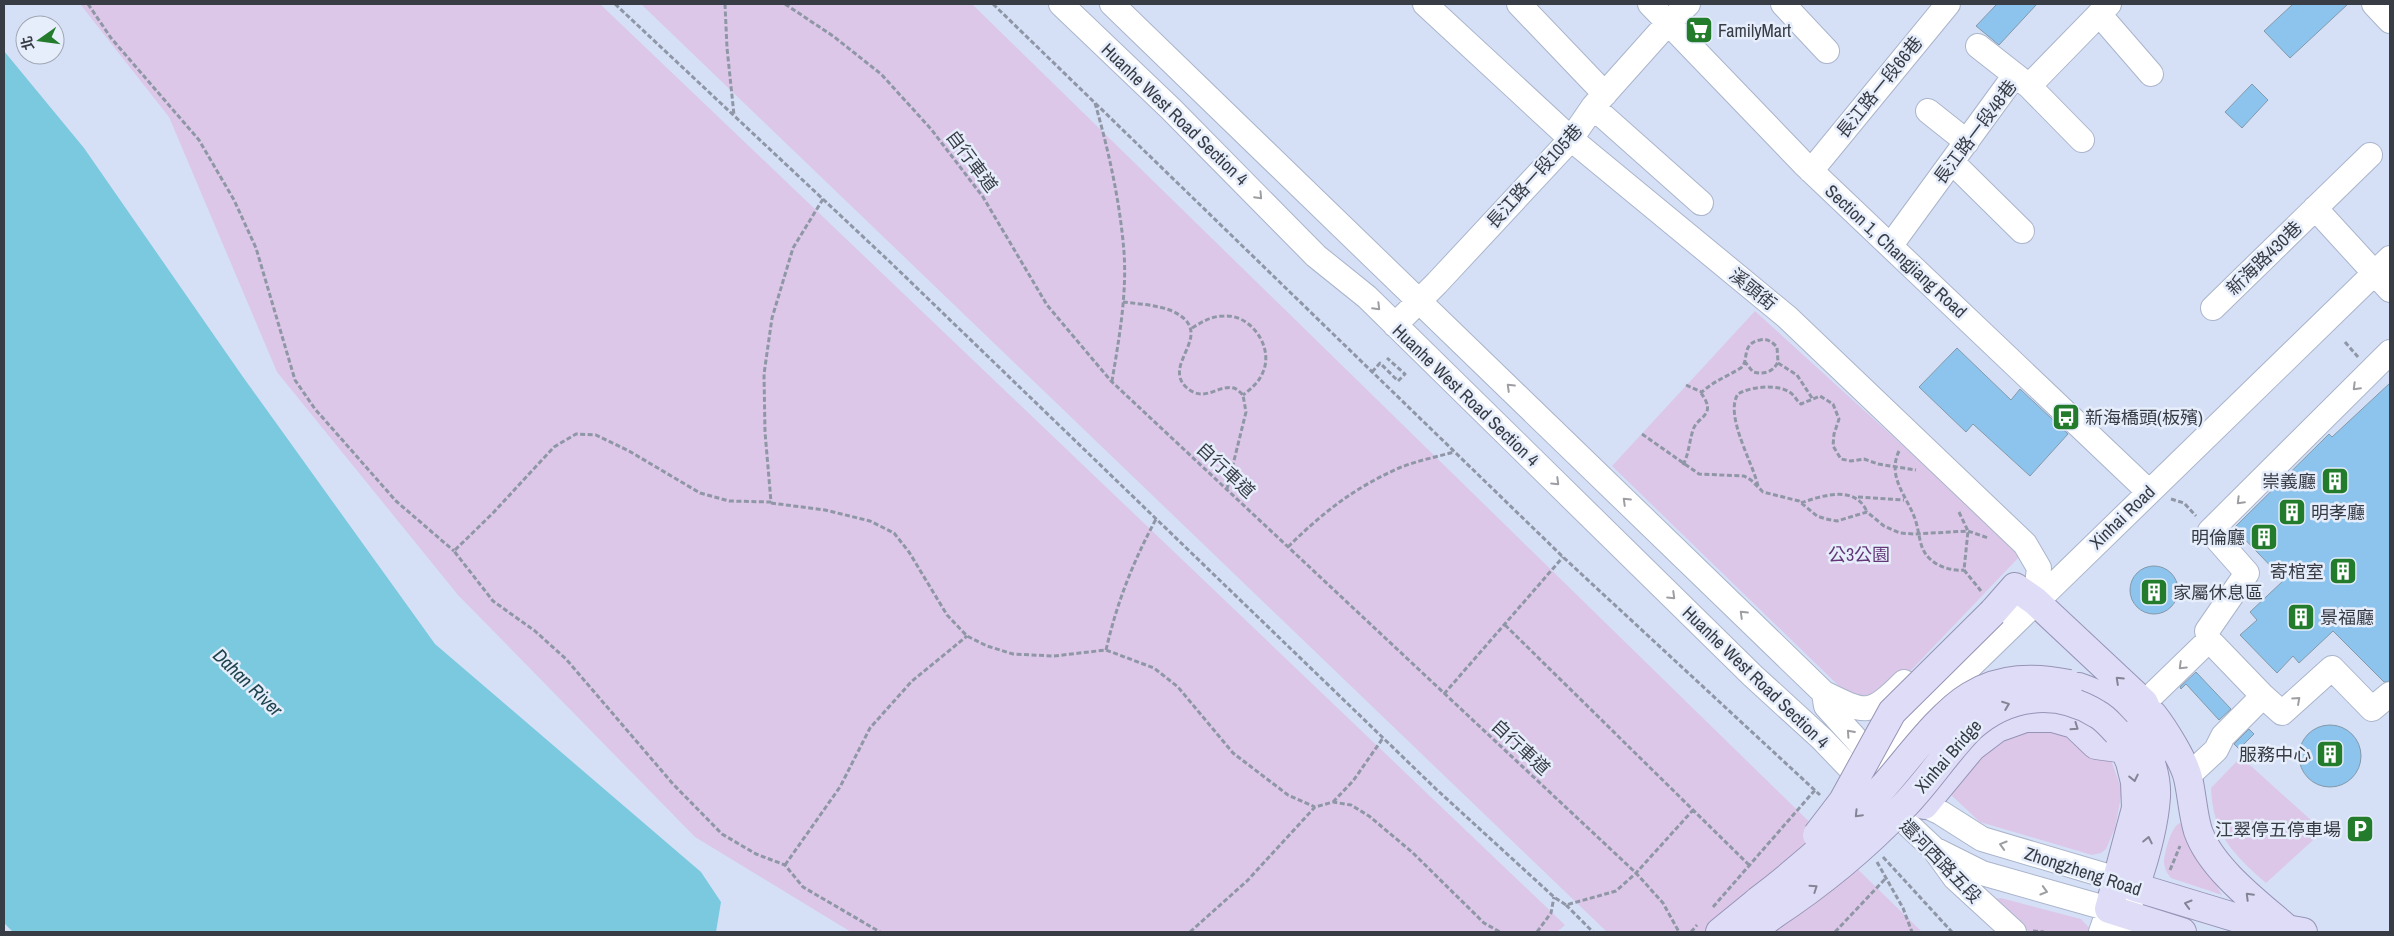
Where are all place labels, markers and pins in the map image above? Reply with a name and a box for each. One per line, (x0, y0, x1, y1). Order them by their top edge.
supermarket icon: FamilyMart (1684, 15, 1714, 45)
place label: FamilyMart (1718, 18, 1791, 43)
bus stop icon: 新海橋頭(板殯) (2051, 402, 2081, 432)
place label: 新海橋頭(板殯) (2085, 405, 2203, 430)
building icon: 崇義廳 (2320, 466, 2350, 496)
place label: 崇義廳 (2262, 469, 2316, 494)
building icon: 明孝廳 (2277, 497, 2307, 527)
place label: 明孝廳 (2311, 500, 2365, 525)
building icon: 明倫廳 (2249, 522, 2279, 552)
place label: 明倫廳 (2191, 525, 2245, 550)
building icon: 寄棺室 (2328, 556, 2358, 586)
place label: 寄棺室 (2270, 559, 2324, 584)
building icon: 家屬休息區 (2139, 577, 2169, 607)
place label: 家屬休息區 (2173, 580, 2263, 605)
building icon: 景福廳 (2286, 602, 2316, 632)
place label: 景福廳 (2320, 605, 2374, 630)
building icon: 服務中心 (2315, 739, 2345, 769)
place label: 服務中心 (2239, 742, 2311, 767)
parking icon: 江翠停五停車場 (2345, 814, 2375, 844)
place label: 江翠停五停車場 (2215, 817, 2341, 842)

